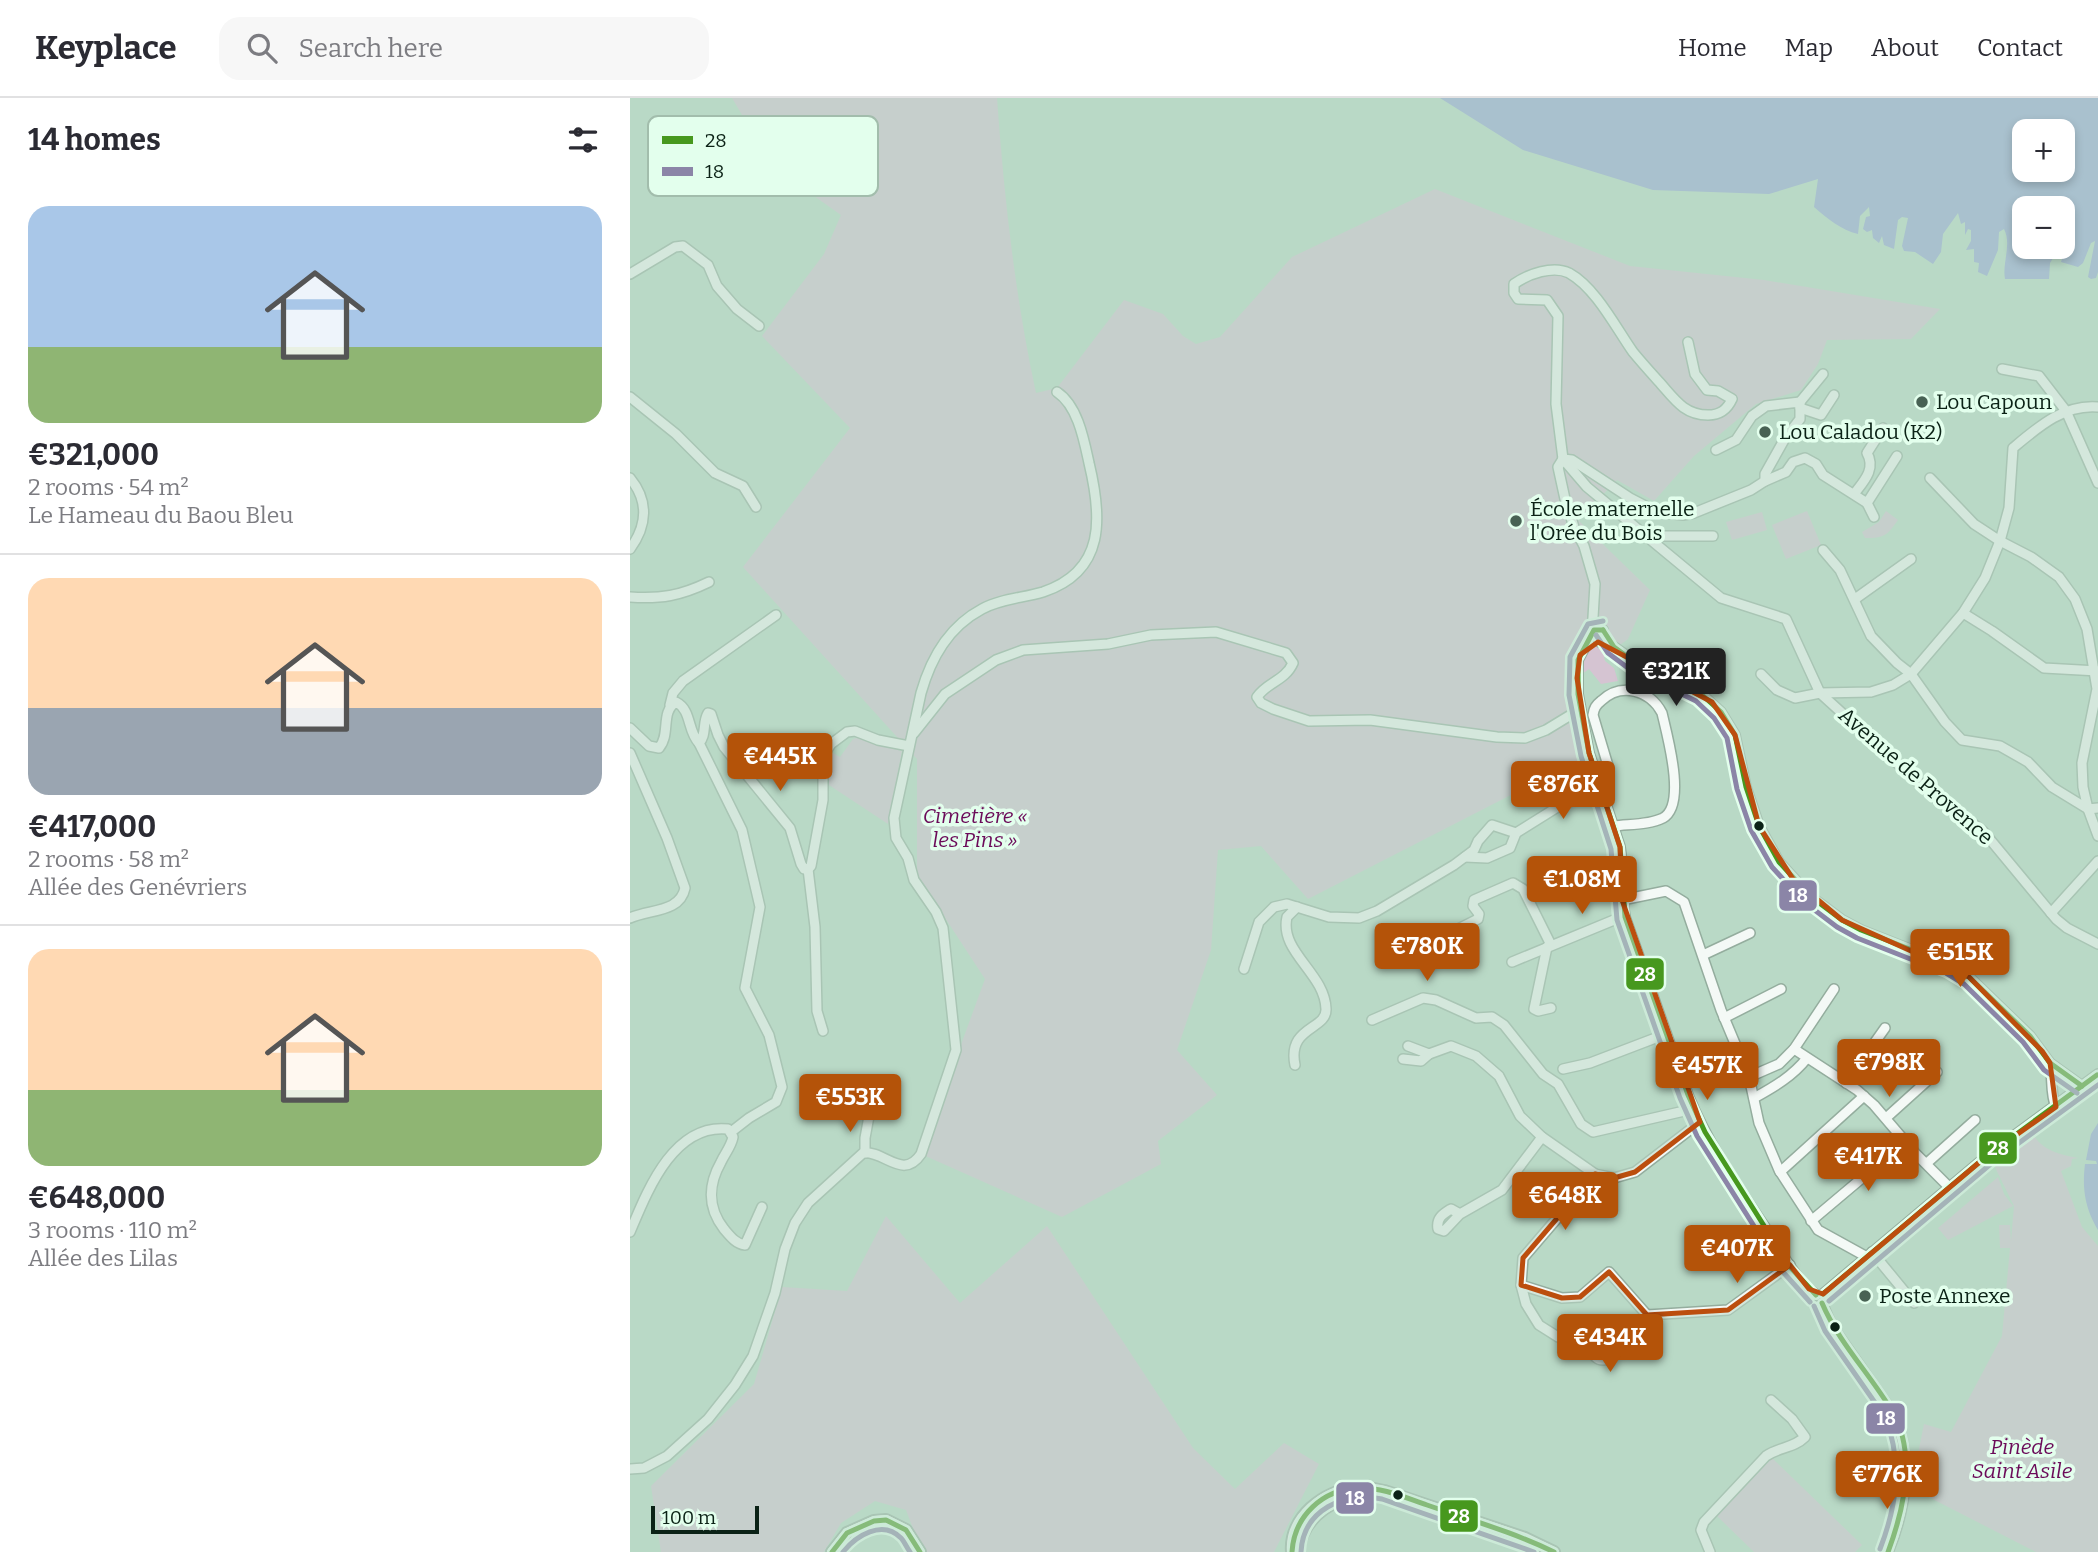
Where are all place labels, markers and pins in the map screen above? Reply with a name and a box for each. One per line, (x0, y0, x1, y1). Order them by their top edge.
place label: Lou Capoun (1936, 389, 2052, 415)
marker: Lou Capoun (1914, 394, 1930, 410)
place label: Lou Caladou (K2) (1779, 419, 1942, 445)
marker: Lou Caladou (K2) (1757, 424, 1773, 440)
place label: École maternelle l'Orée du Bois (1530, 496, 1695, 546)
marker: École maternelle l'Orée du Bois (1508, 513, 1524, 529)
pin: €321K (1627, 648, 1725, 708)
pin: €445K (731, 734, 829, 793)
pin: €876K (1514, 762, 1612, 821)
unlabelled marker (1752, 819, 1766, 833)
pin: €1.08M (1525, 856, 1639, 916)
pin: €780K (1378, 924, 1476, 983)
pin: €515K (1911, 930, 2009, 989)
pin: €798K (1840, 1040, 1938, 1099)
pin: €457K (1658, 1042, 1756, 1102)
pin: €553K (801, 1074, 899, 1134)
pin: €417K (1819, 1134, 1917, 1193)
pin: €648K (1516, 1172, 1614, 1232)
pin: €407K (1688, 1226, 1786, 1285)
place label: Poste Annexe (1879, 1283, 2011, 1309)
marker: Poste Annexe (1857, 1288, 1873, 1304)
pin: €434K (1561, 1314, 1659, 1374)
unlabelled marker (1828, 1320, 1842, 1334)
pin: €776K (1838, 1452, 1936, 1511)
unlabelled marker (1391, 1488, 1405, 1502)

